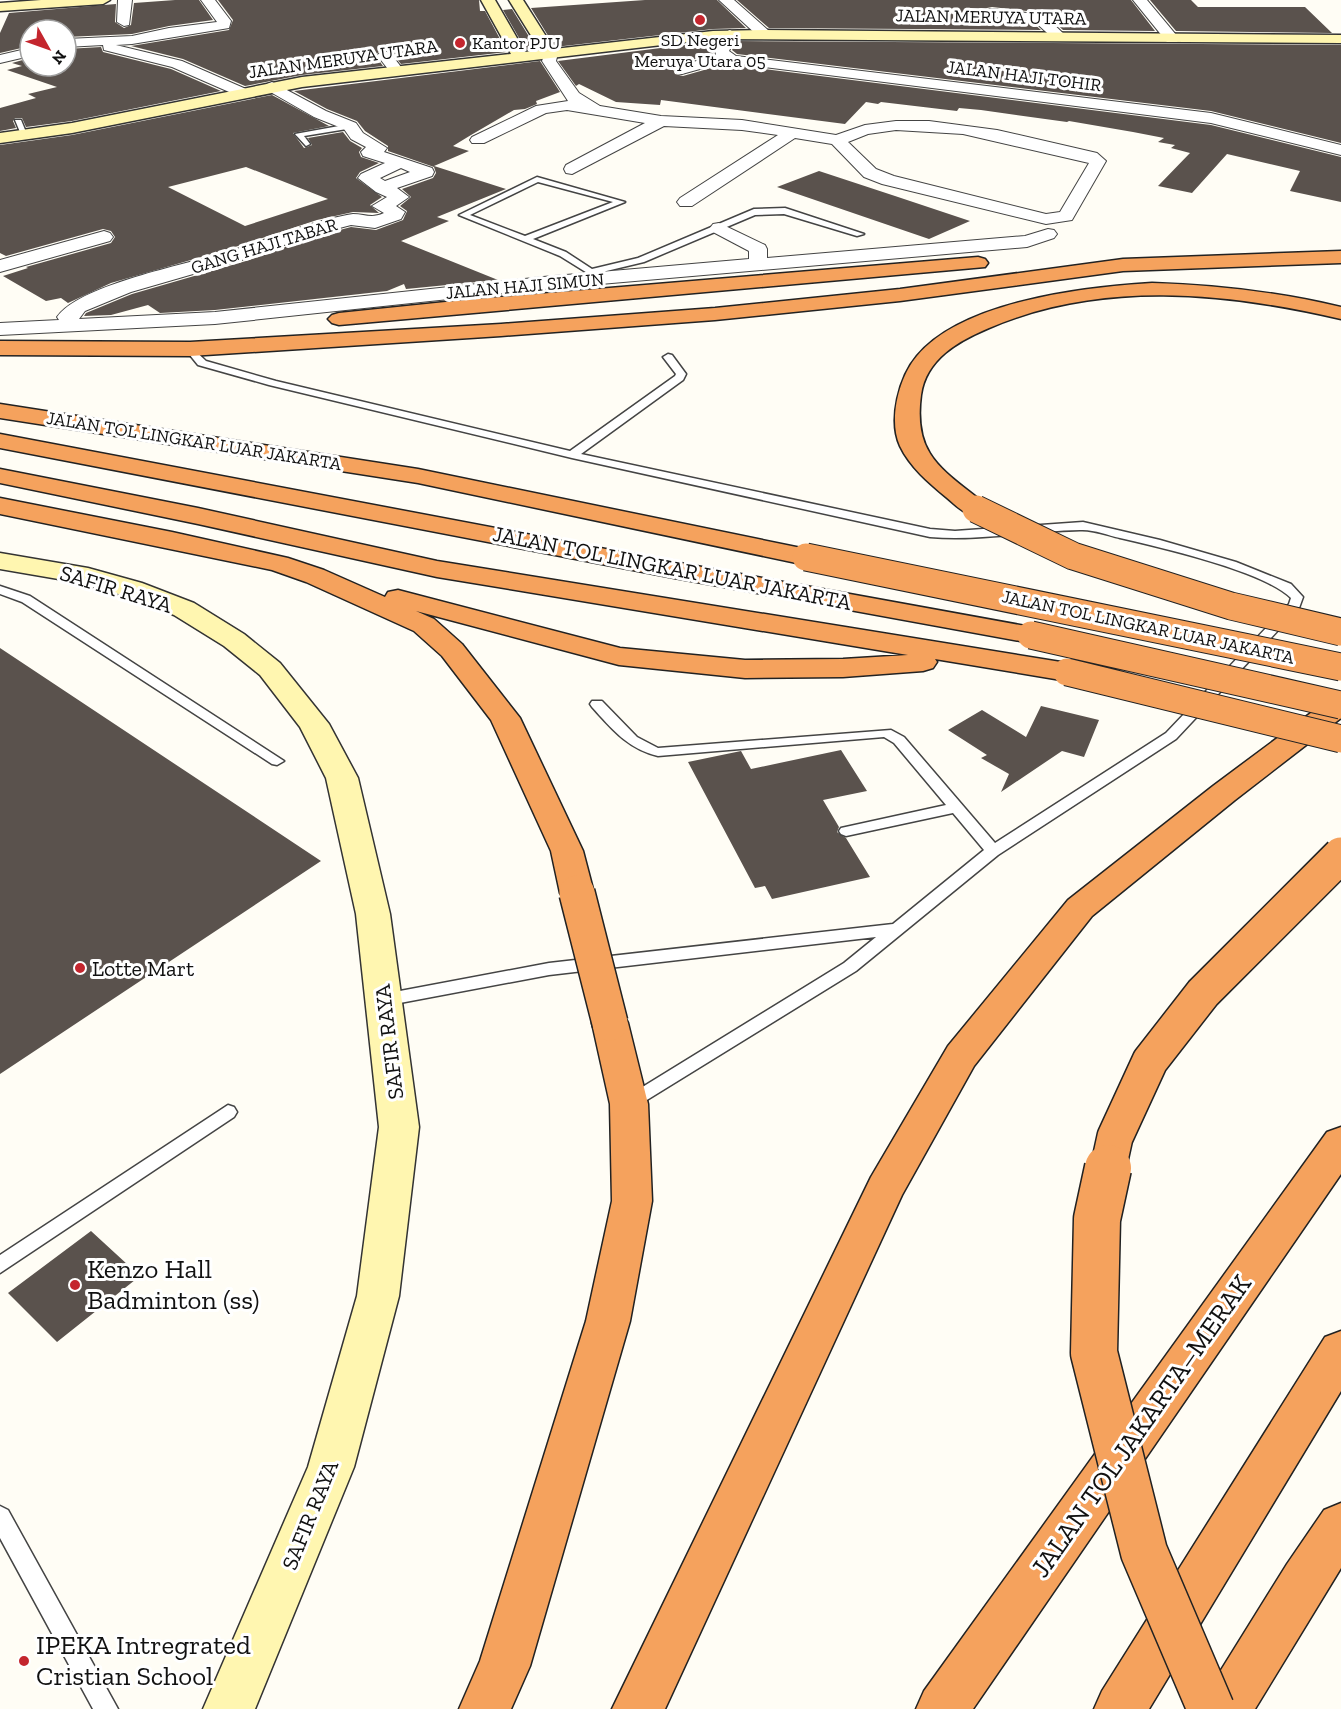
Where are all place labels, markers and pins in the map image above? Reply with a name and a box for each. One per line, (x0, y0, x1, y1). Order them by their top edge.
marker: SD Negeri Meruya Utara 05 (693, 13, 707, 27)
place label: SD Negeri Meruya Utara 05 (634, 29, 766, 72)
place label: Kantor PJU (472, 32, 561, 54)
marker: Kantor PJU (453, 36, 467, 50)
place label: Lotte Mart (92, 955, 195, 982)
marker: Lotte Mart (73, 961, 87, 975)
place label: Kenzo Hall Badminton (ss) (87, 1253, 259, 1316)
marker: Kenzo Hall Badminton (ss) (68, 1278, 82, 1292)
place label: IPEKA Intregrated Cristian School (36, 1629, 251, 1692)
marker: IPEKA Intregrated Cristian School (17, 1654, 31, 1668)

